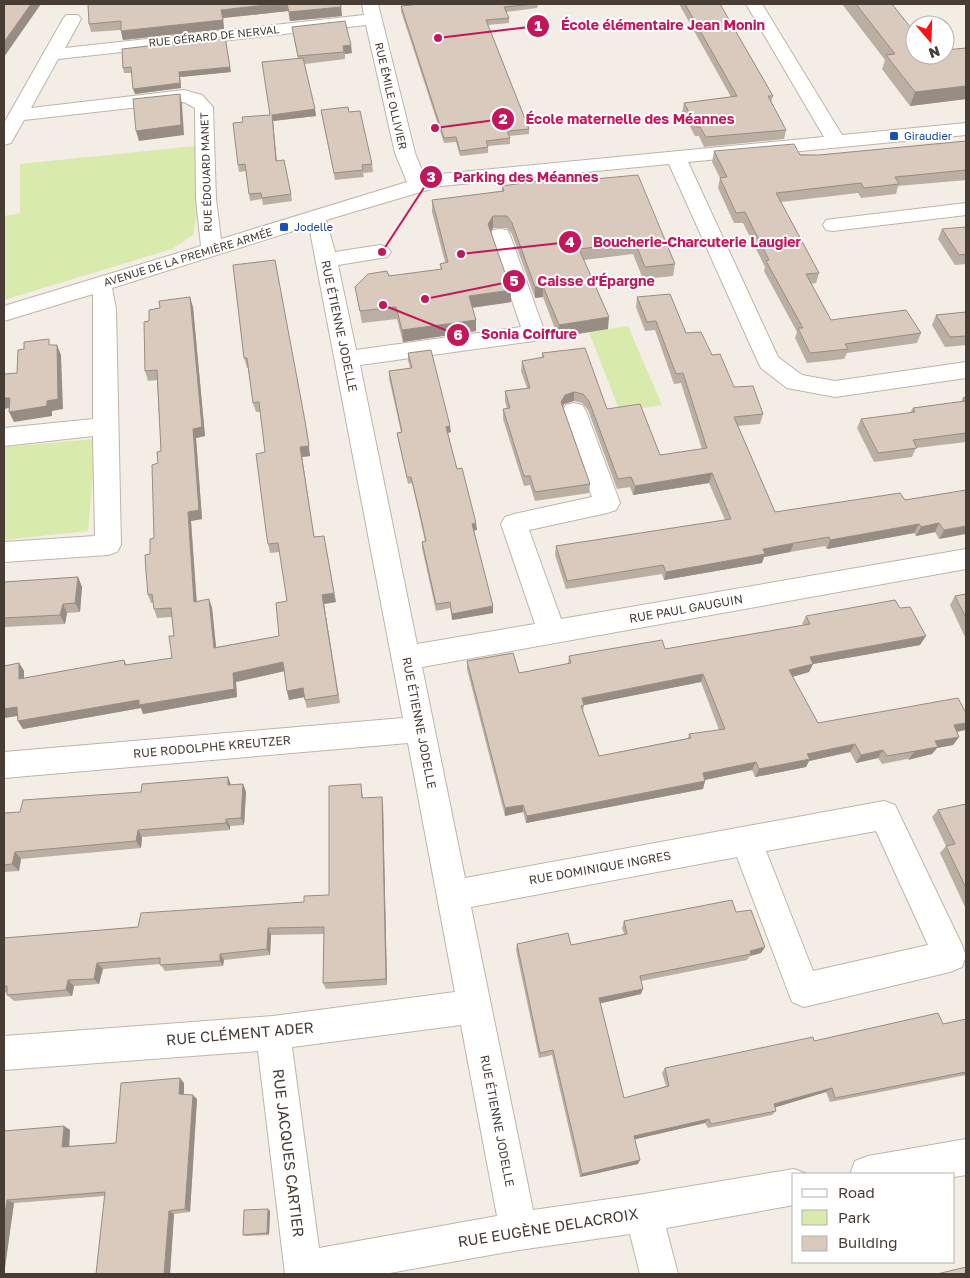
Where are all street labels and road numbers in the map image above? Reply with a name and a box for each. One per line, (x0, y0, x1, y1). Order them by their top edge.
street label: RUE GÉRARD DE NERVAL (148, 22, 281, 49)
street label: RUE ÉMILE OLLIVIER (373, 41, 410, 151)
street label: RUE ÉDOUARD MANET (197, 112, 214, 232)
street label: AVENUE DE LA PREMIÈRE ARMÉE (102, 225, 274, 288)
street label: RUE ÉTIENNE JODELLE (318, 259, 361, 393)
street label: RUE PAUL GAUGUIN (628, 591, 744, 626)
street label: RUE ÉTIENNE JODELLE (399, 656, 440, 790)
street label: RUE RODOLPHE KREUTZER (132, 732, 291, 761)
street label: RUE DOMINIQUE INGRES (528, 848, 672, 887)
street label: RUE CLÉMENT ADER (165, 1018, 315, 1048)
street label: RUE ÉTIENNE JODELLE (477, 1054, 518, 1188)
street label: RUE JACQUES CARTIER (270, 1068, 308, 1238)
street label: RUE EUGÈNE DELACROIX (456, 1204, 639, 1250)

